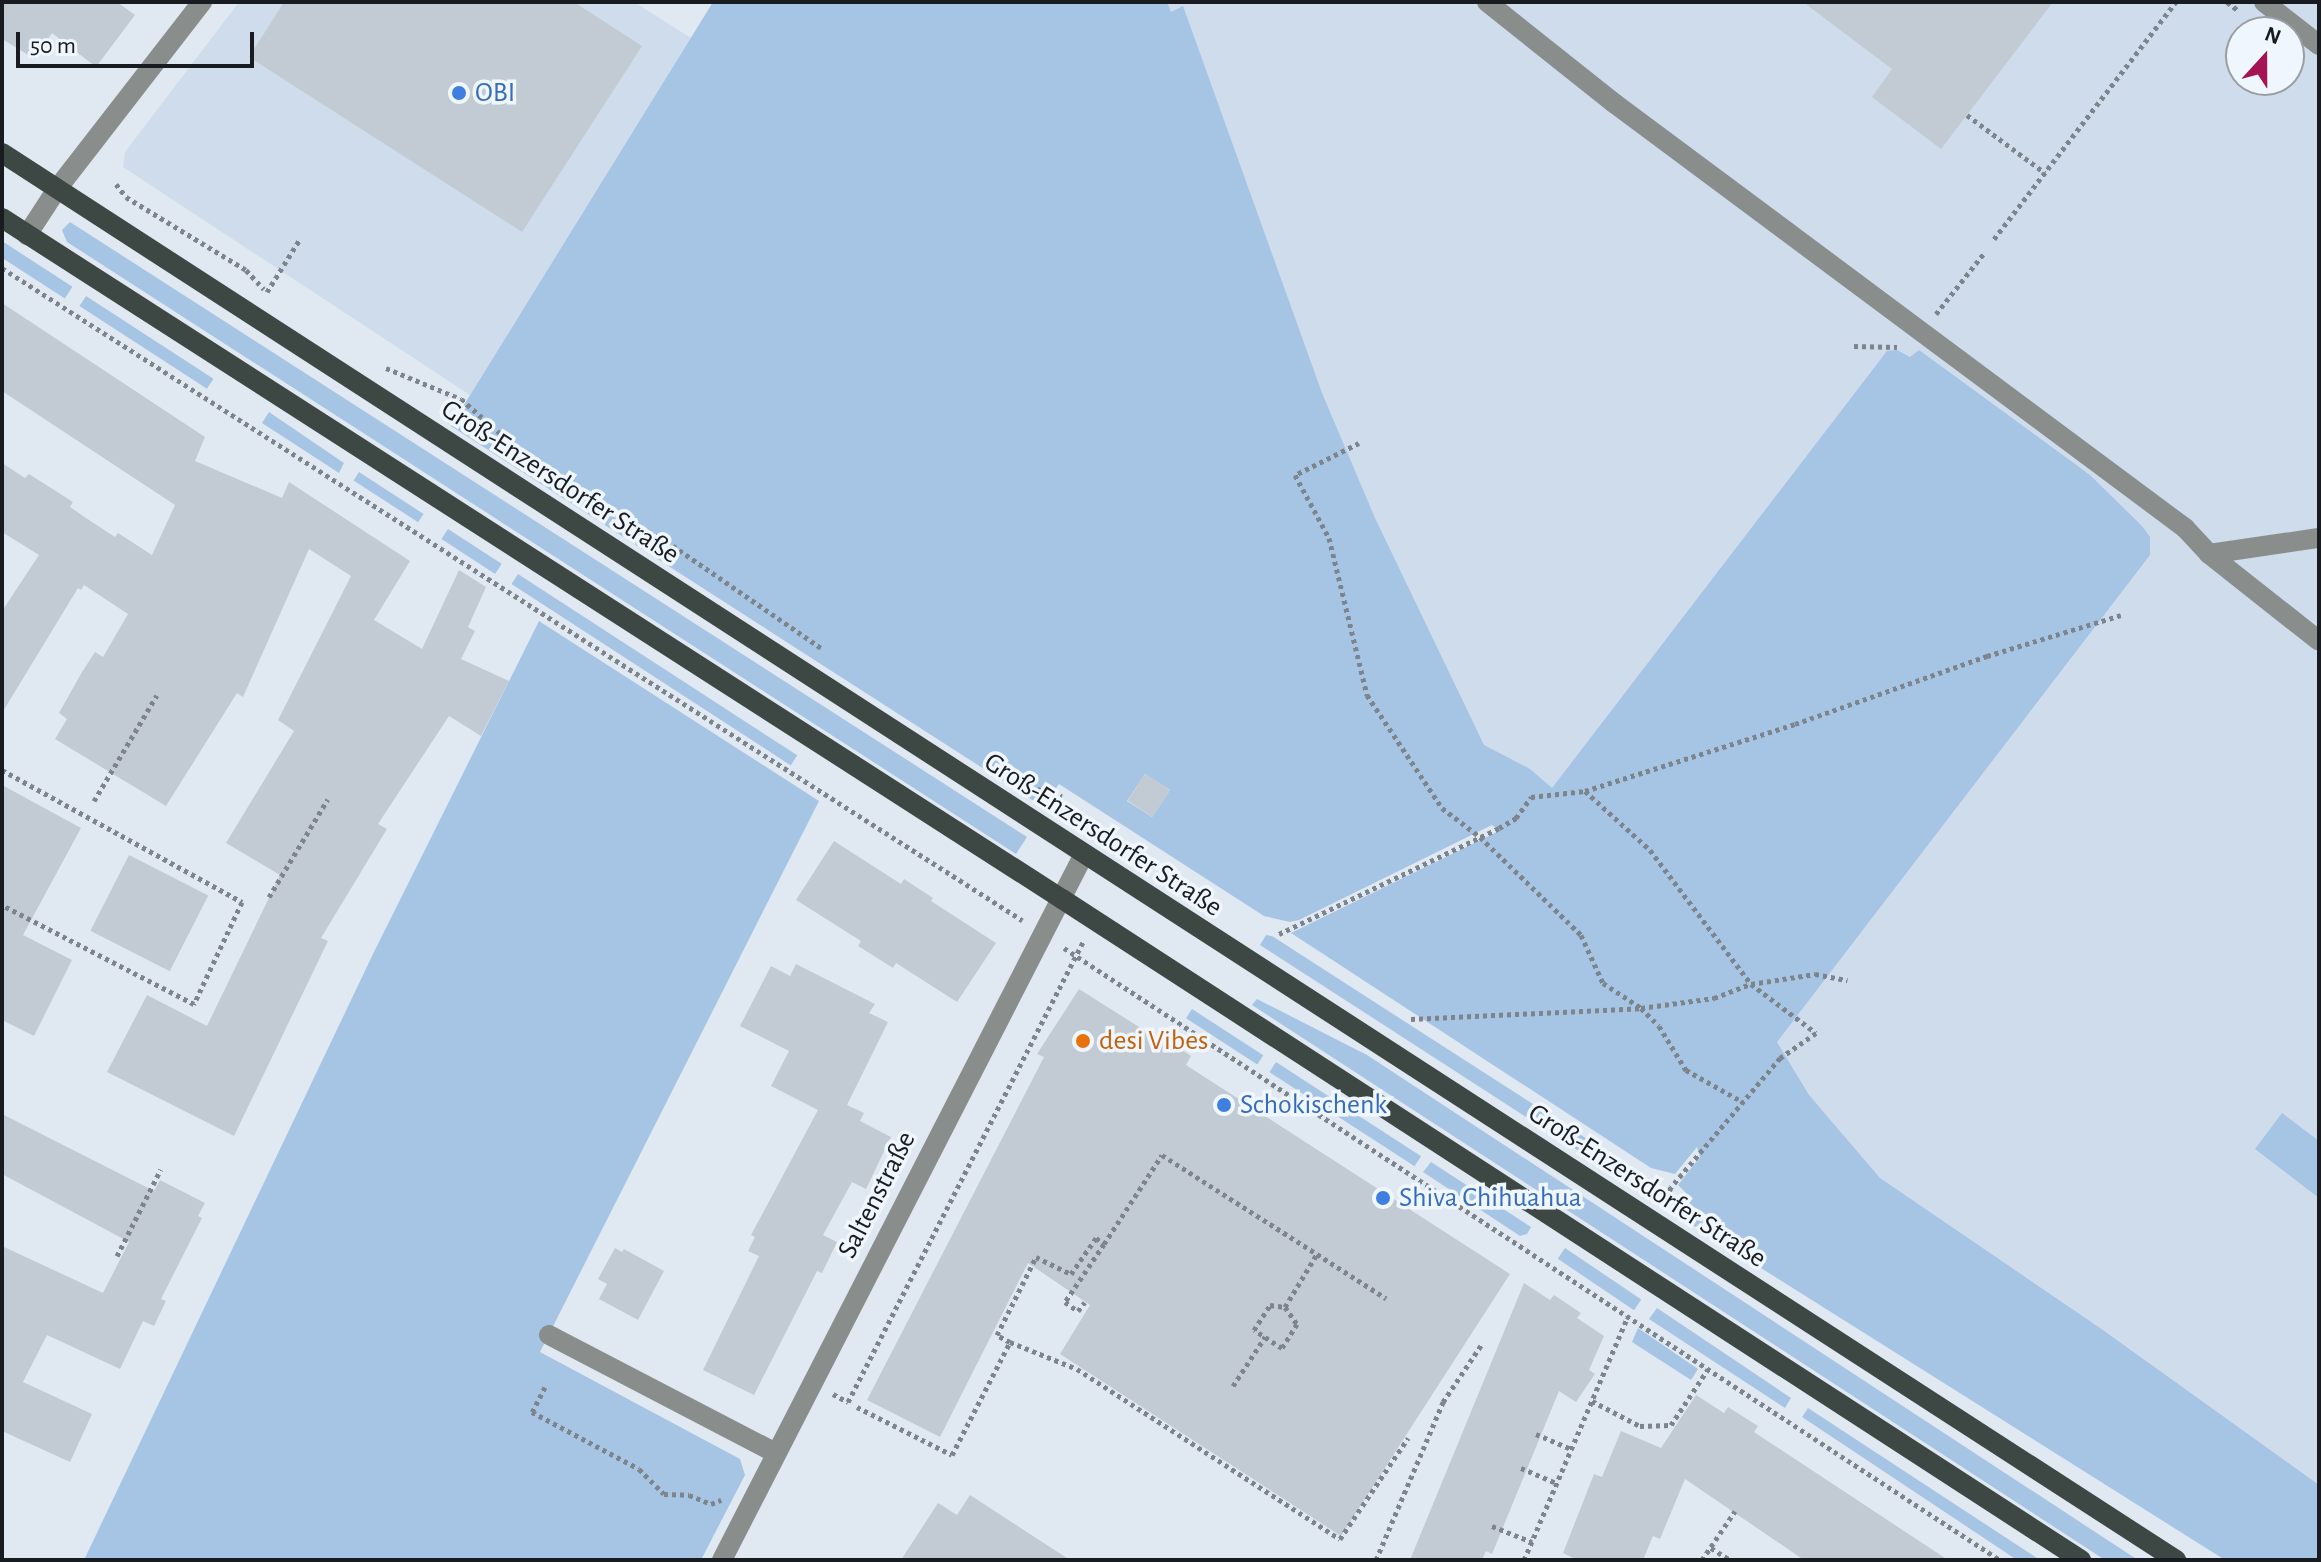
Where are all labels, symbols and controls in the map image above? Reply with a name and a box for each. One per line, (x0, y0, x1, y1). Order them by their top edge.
scale bar (20, 16, 258, 66)
north arrow (2225, 16, 2305, 96)
text: N (2262, 22, 2284, 48)
text: 50 m (30, 34, 76, 58)
place label: OBI (475, 76, 515, 110)
marker: OBI (450, 84, 468, 102)
street label: Groß-Enzersdorfer Straße (435, 392, 685, 572)
street label: Groß-Enzersdorfer Straße (978, 745, 1228, 925)
place label: desi Vibes (1099, 1024, 1208, 1058)
marker: desi Vibes (1074, 1032, 1092, 1050)
place label: Schokischenk (1240, 1088, 1387, 1122)
marker: Schokischenk (1215, 1096, 1233, 1114)
street label: Groß-Enzersdorfer Straße (1522, 1096, 1772, 1276)
street label: Saltenstraße (831, 1126, 923, 1264)
place label: Shiva Chihuahua (1399, 1181, 1582, 1215)
marker: Shiva Chihuahua (1374, 1189, 1392, 1207)

